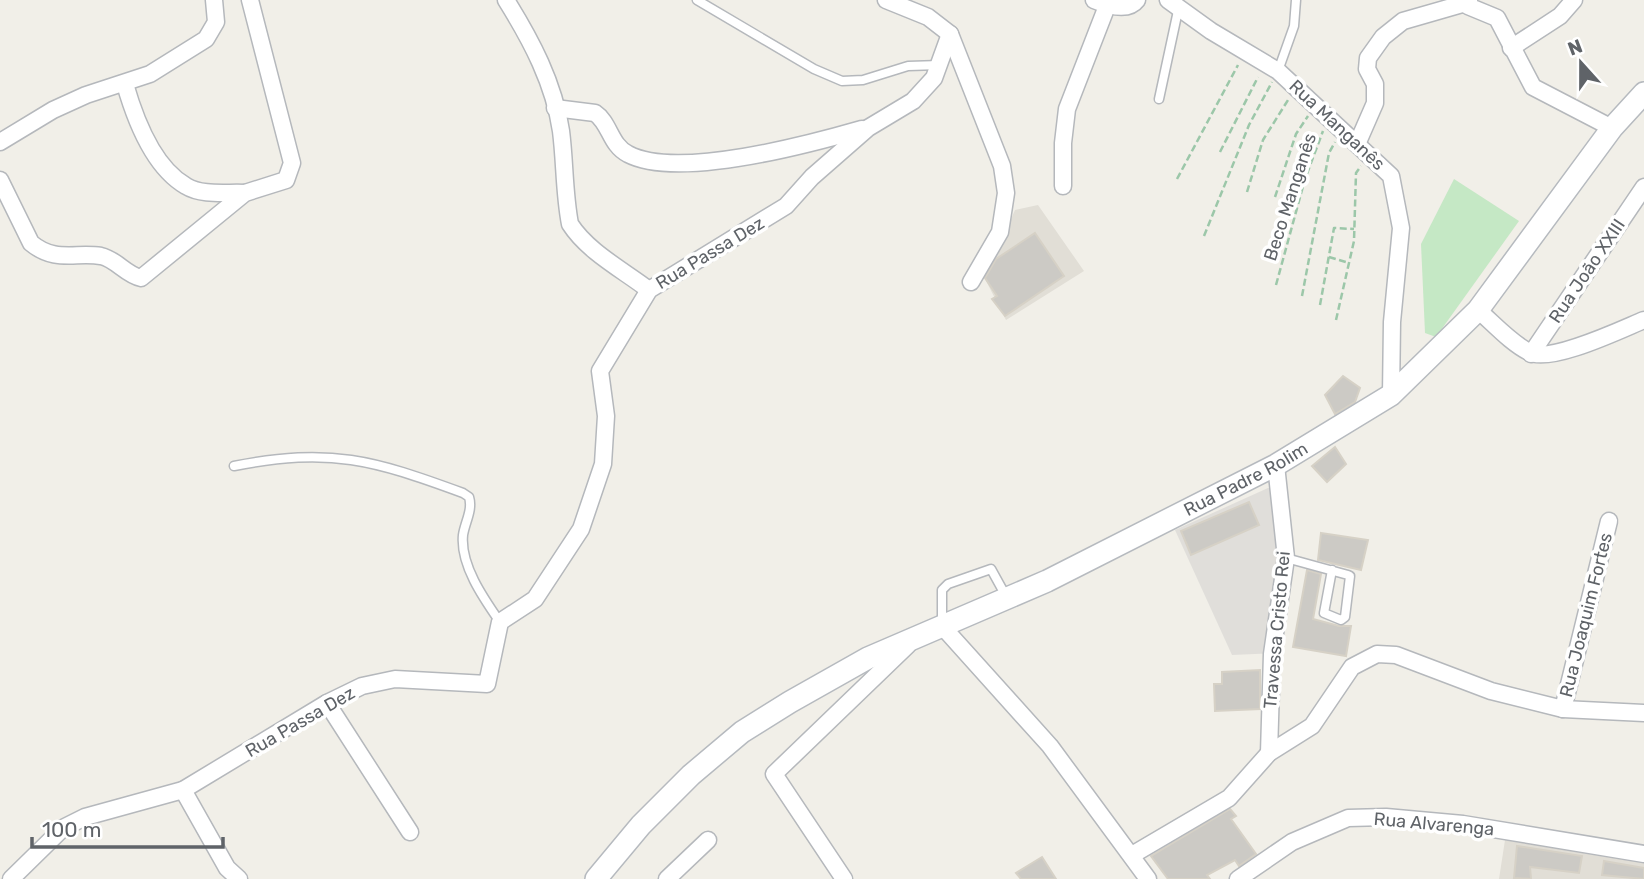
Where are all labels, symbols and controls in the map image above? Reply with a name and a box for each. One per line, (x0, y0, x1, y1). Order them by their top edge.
north arrow (1546, 28, 1616, 98)
text: N (1565, 34, 1586, 61)
street label: Rua Manganês (1285, 75, 1389, 175)
street label: Beco Manganês (1259, 130, 1321, 264)
street label: Rua Passa Dez (652, 212, 768, 294)
street label: Rua João XXIII (1544, 215, 1630, 327)
street label: Rua Padre Rolim (1180, 437, 1312, 521)
street label: Rua Joaquim Fortes (1555, 530, 1617, 700)
street label: Travessa Cristo Rei (1259, 550, 1295, 710)
street label: Rua Passa Dez (241, 682, 359, 762)
scale bar (32, 806, 222, 850)
street label: Rua Alvarenga (1373, 808, 1495, 840)
text: 100 m (42, 817, 101, 842)

